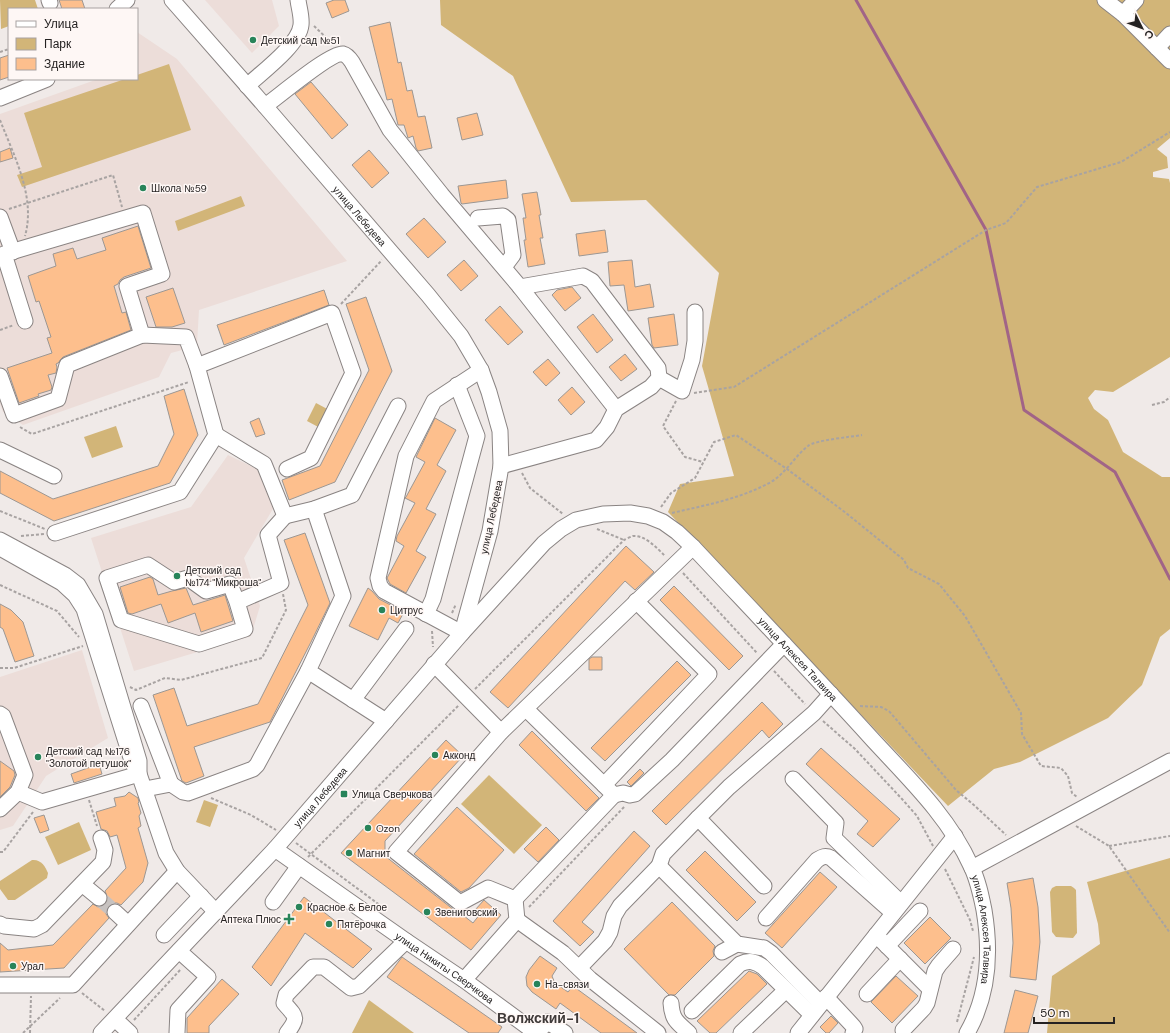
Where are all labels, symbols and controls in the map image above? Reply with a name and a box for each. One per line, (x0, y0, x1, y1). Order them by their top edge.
legend (8, 8, 138, 80)
north arrow (1122, 8, 1162, 48)
text: Улица (44, 16, 78, 32)
text: С (1142, 27, 1157, 42)
place label: Детский сад №51 (261, 34, 340, 47)
marker: Детский сад №51 (248, 35, 258, 45)
text: Парк (44, 36, 72, 52)
text: Здание (44, 56, 85, 72)
place label: Школа №59 (151, 182, 207, 195)
marker: Школа №59 (138, 183, 148, 193)
street label: улица Лебедева (330, 183, 389, 249)
street label: улица Лебедева (477, 479, 506, 555)
place label: Детский сад №174 "Микроша" (185, 564, 261, 589)
marker: Детский сад №174 "Микроша" (172, 571, 182, 581)
place label: Цитрус (390, 604, 423, 617)
marker: Цитрус (377, 605, 387, 615)
street label: улица Алексея Талвира (755, 614, 841, 705)
place label: Детский сад №176 "Золотой петушок" (46, 745, 131, 770)
place label: Акконд (443, 749, 476, 762)
marker: Акконд (430, 750, 440, 760)
marker: Детский сад №176 "Золотой петушок" (33, 752, 43, 762)
street label: улица Лебедева (291, 764, 350, 830)
place label: Улица Сверчкова (352, 788, 433, 801)
marker: Улица Сверчкова (339, 789, 349, 799)
place label: Ozon (376, 822, 400, 835)
marker: Ozon (363, 823, 373, 833)
place label: Магнит (357, 847, 391, 860)
marker: Магнит (344, 848, 354, 858)
street label: улица Алексея Талвира (968, 873, 994, 986)
place label: Красное & Белое (307, 901, 388, 914)
marker: Красное & Белое (294, 902, 304, 912)
place label: Звениговский (435, 906, 498, 919)
marker: Звениговский (422, 907, 432, 917)
place label: Аптека Плюс (221, 913, 281, 926)
marker: Аптека Плюс (284, 914, 294, 924)
place label: Пятёрочка (337, 918, 386, 931)
marker: Пятёрочка (324, 919, 334, 929)
street label: улица Никиты Сверчкова (393, 929, 496, 1007)
place label: Урал (21, 960, 44, 973)
marker: Урал (8, 961, 18, 971)
place label: На-связи (545, 978, 589, 991)
marker: На-связи (532, 979, 542, 989)
scale bar (1034, 999, 1114, 1025)
text: 50 m (1040, 1005, 1069, 1021)
district label: Волжский-1 (497, 1009, 579, 1027)

